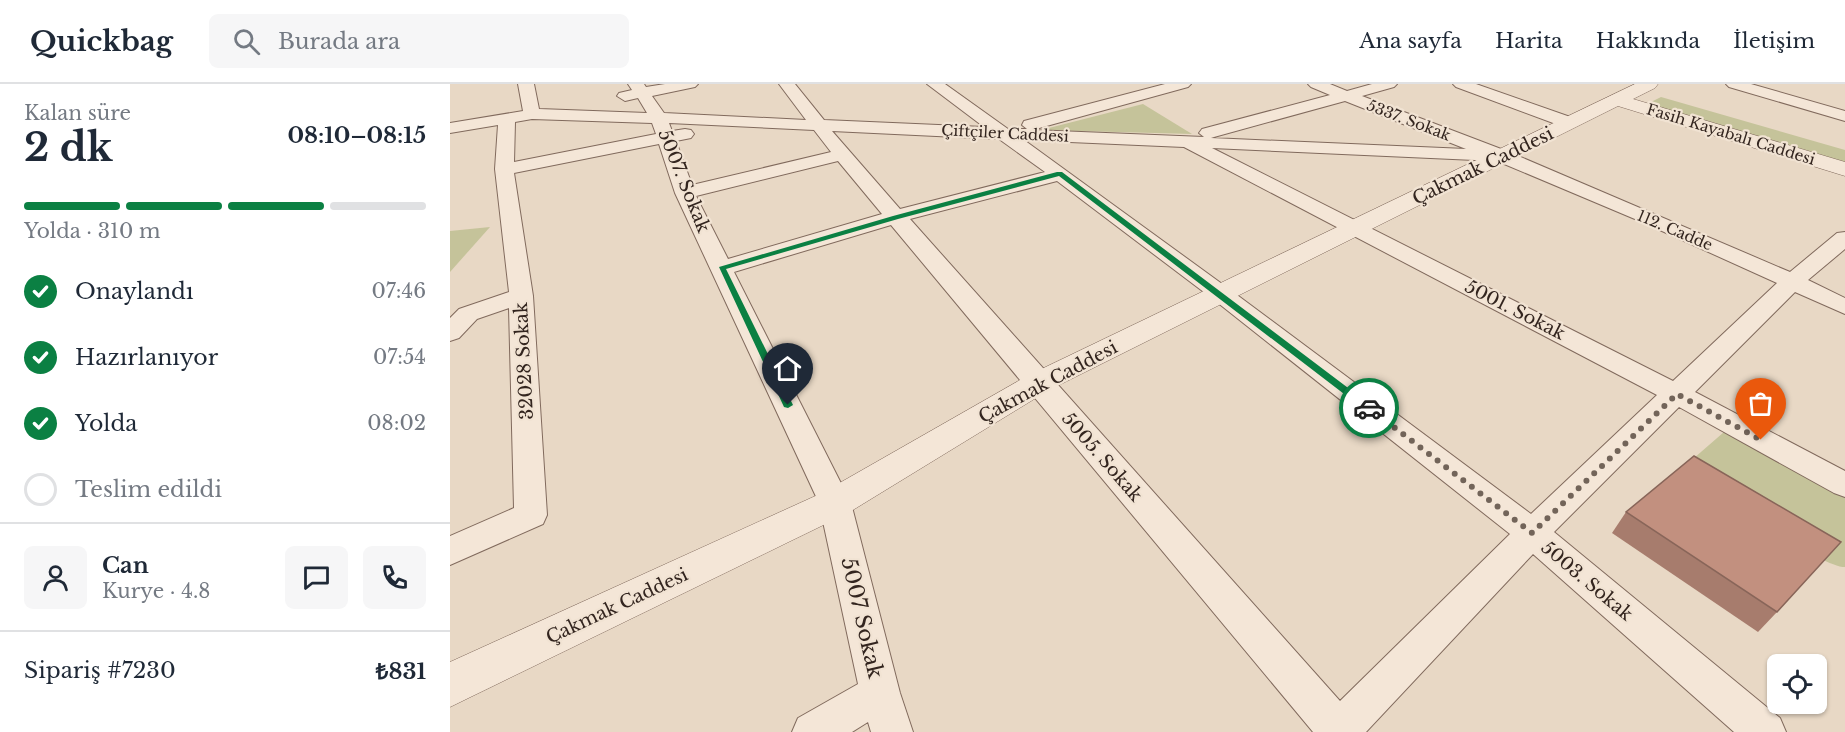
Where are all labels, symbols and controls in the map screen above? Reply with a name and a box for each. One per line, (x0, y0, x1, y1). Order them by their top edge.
search box (209, 14, 629, 68)
text: Quickbag (30, 24, 173, 59)
icon: search (230, 25, 263, 58)
text: Burada ara (278, 28, 400, 55)
text: Ana sayfa (1359, 28, 1462, 54)
text: Harita (1495, 28, 1563, 54)
text: Hakkında (1596, 28, 1700, 54)
text: İletişim (1733, 28, 1815, 54)
street label: 5337. Sokak (1364, 95, 1454, 145)
street label: Fasih Kayabalı Caddesi (1644, 99, 1818, 169)
text: Kalan süre (24, 101, 131, 125)
street label: Çiftçiler Caddesi (941, 120, 1069, 146)
text: 08:10–08:15 (287, 122, 426, 149)
street label: Çakmak Caddesi (1409, 122, 1557, 210)
text: 2 dk (24, 123, 113, 172)
street label: 5007. Sokak (653, 126, 715, 236)
street label: 112. Cadde (1634, 206, 1716, 254)
text: Yolda · 310 m (24, 219, 160, 243)
icon: check (24, 275, 57, 308)
street label: 5001. Sokak (1461, 275, 1569, 345)
text: Onaylandı (75, 278, 193, 305)
text: 07:46 (371, 279, 426, 303)
street label: 32028 Sokak (510, 302, 538, 420)
street label: Çakmak Caddesi (975, 336, 1121, 428)
icon: check (24, 341, 57, 374)
pin (762, 343, 813, 405)
text: Hazırlanıyor (75, 344, 218, 371)
text: 07:54 (373, 345, 426, 369)
icon: home (771, 352, 804, 385)
courier (1339, 378, 1399, 438)
pin (1735, 378, 1786, 440)
icon: bag (1744, 387, 1777, 420)
icon: car (1353, 392, 1386, 425)
icon: check (24, 407, 57, 440)
street label: 5005. Sokak (1057, 408, 1147, 506)
text: Yolda (75, 410, 137, 437)
text: 08:02 (367, 411, 426, 435)
text: Teslim edildi (75, 476, 222, 503)
street label: 5003. Sokak (1537, 536, 1637, 626)
button: person (24, 546, 87, 609)
button: chat (285, 546, 348, 609)
button: phone (363, 546, 426, 609)
text: Can (102, 552, 149, 579)
street label: 5007 Sokak (835, 555, 889, 681)
street label: Çakmak Caddesi (543, 563, 691, 649)
text: Kurye · 4.8 (102, 579, 210, 603)
map controls (1767, 654, 1827, 714)
button: locate (1767, 654, 1827, 714)
text: Sipariş #7230 (24, 657, 176, 684)
text: ₺831 (376, 658, 426, 685)

